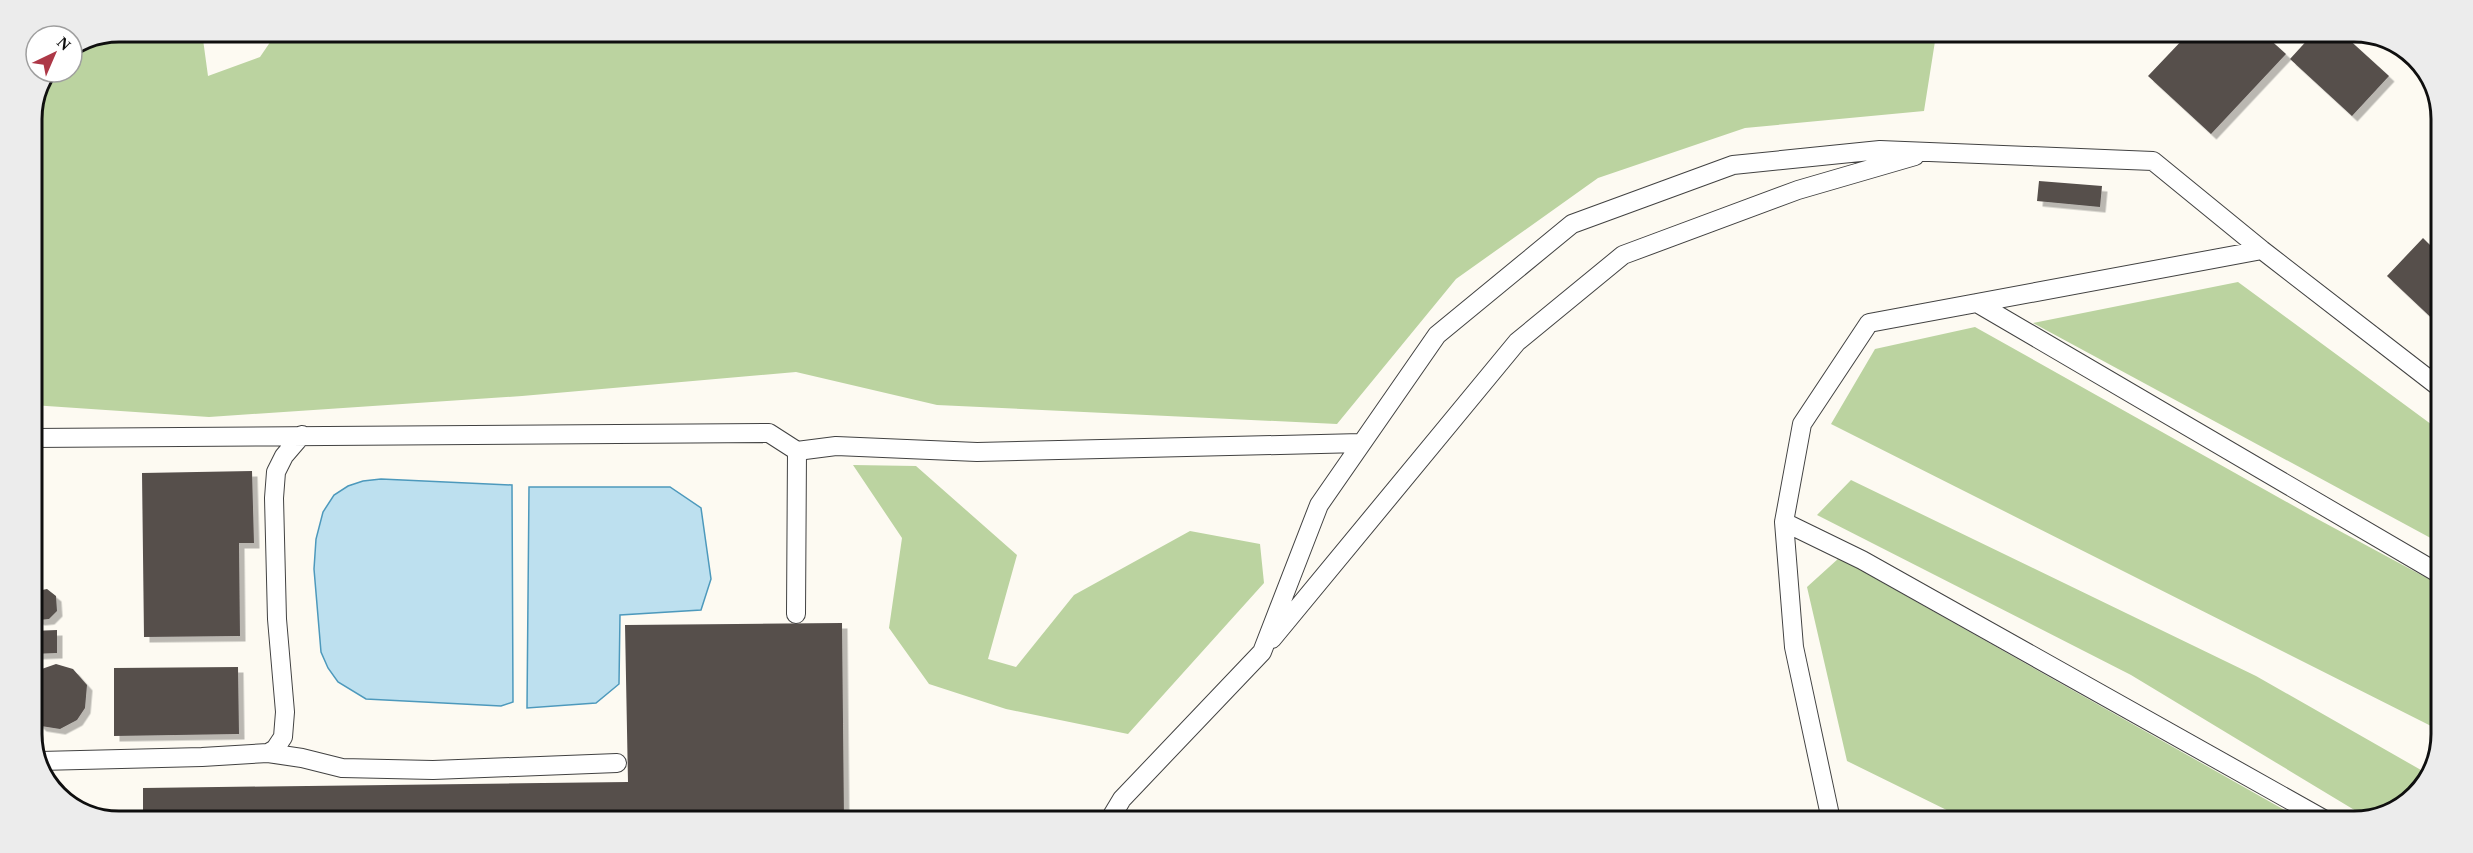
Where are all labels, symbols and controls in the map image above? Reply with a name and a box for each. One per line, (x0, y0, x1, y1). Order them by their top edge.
north arrow (24, 24, 84, 84)
text: N (54, 33, 74, 54)

